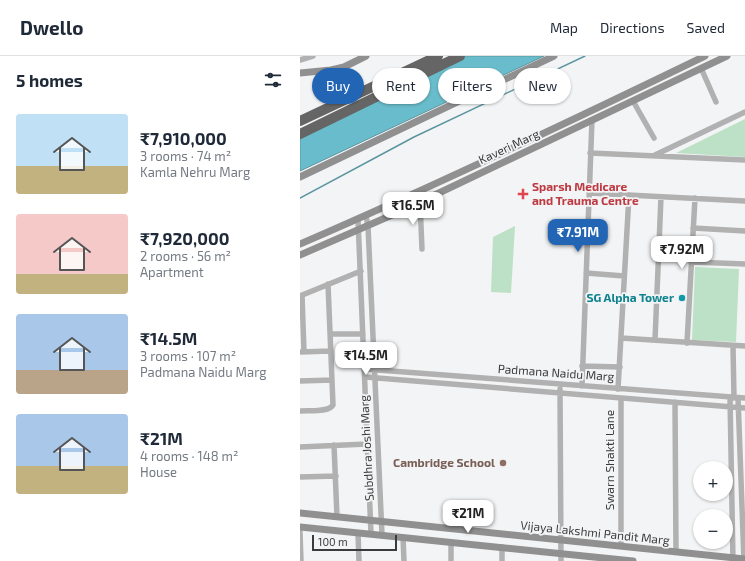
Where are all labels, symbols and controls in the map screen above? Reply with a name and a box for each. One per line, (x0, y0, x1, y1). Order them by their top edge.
text: Dwello (20, 16, 83, 39)
text: Map (550, 19, 578, 36)
text: Directions (600, 19, 665, 36)
text: Saved (687, 19, 725, 36)
chip: Buy (312, 68, 364, 104)
chip: Rent (372, 68, 430, 104)
chip: Filters (438, 68, 506, 104)
chip: New (514, 68, 571, 104)
icon: filters (262, 69, 284, 91)
text: 5 homes (16, 70, 83, 90)
street label: Kaveri Marg (476, 126, 541, 166)
text: ₹7,910,000 (140, 128, 227, 148)
icon: home (48, 130, 96, 178)
text: 3 rooms · 74 m² (140, 148, 231, 164)
text: Kamla Nehru Marg (140, 164, 250, 180)
place label: Sparsh Medicare and Trauma Centre (532, 179, 639, 207)
marker: Sparsh Medicare and Trauma Centre (517, 188, 529, 200)
pin: ₹16.5M (380, 192, 446, 226)
text: ₹16.5M (391, 197, 435, 213)
pin: ₹7.91M (545, 219, 611, 253)
text: ₹7.91M (557, 224, 599, 240)
text: ₹7,920,000 (140, 228, 229, 248)
icon: home (48, 230, 96, 278)
pin: ₹7.92M (649, 236, 715, 270)
text: ₹7.92M (660, 241, 704, 257)
text: 2 rooms · 56 m² (140, 248, 231, 264)
text: Apartment (140, 264, 204, 280)
place label: SG Alpha Tower (586, 290, 674, 304)
marker: SG Alpha Tower (677, 293, 687, 303)
text: ₹14.5M (140, 328, 197, 348)
icon: home (48, 330, 96, 378)
pin: ₹14.5M (333, 342, 399, 376)
text: ₹14.5M (344, 347, 388, 363)
text: 3 rooms · 107 m² (140, 348, 236, 364)
street label: Padmana Naidu Marg (497, 361, 615, 383)
text: Padmana Naidu Marg (140, 364, 267, 380)
street label: Subdhra Joshi Marg (356, 394, 376, 501)
street label: Swarn Shakti Lane (602, 410, 616, 510)
text: ₹21M (140, 428, 183, 448)
icon: home (48, 430, 96, 478)
text: 4 rooms · 148 m² (140, 448, 238, 464)
place label: Cambridge School (393, 455, 495, 469)
marker: Cambridge School (498, 458, 508, 468)
map controls (693, 461, 733, 549)
button: + (693, 461, 733, 501)
text: House (140, 464, 177, 480)
pin: ₹21M (444, 500, 492, 534)
text: ₹21M (452, 505, 484, 521)
button: − (693, 509, 733, 549)
street label: Vijaya Lakshmi Pandit Marg (520, 517, 671, 548)
scale bar (312, 533, 397, 552)
text: 100 m (318, 535, 348, 548)

